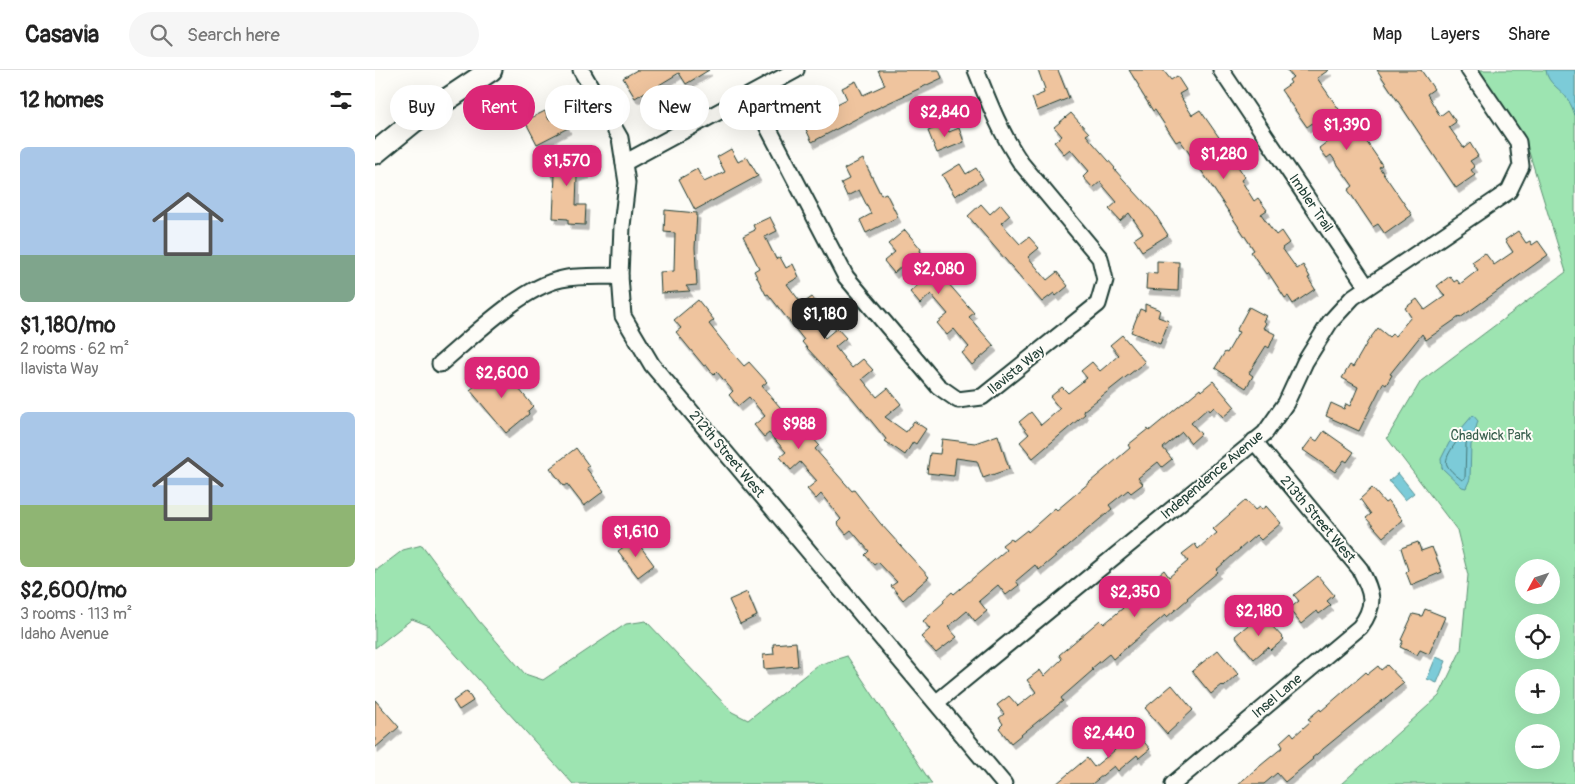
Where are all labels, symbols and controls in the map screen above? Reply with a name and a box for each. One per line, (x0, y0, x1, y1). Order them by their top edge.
search box (129, 12, 479, 57)
text: Casavia (25, 20, 99, 49)
icon: search (147, 21, 175, 49)
text: Search here (187, 23, 280, 47)
text: Map (1373, 23, 1402, 46)
text: Layers (1430, 23, 1480, 46)
text: Share (1508, 23, 1550, 46)
chip: Buy (390, 85, 453, 130)
chip: Rent (463, 85, 535, 130)
chip: Filters (545, 85, 630, 130)
chip: New (640, 85, 709, 130)
chip: Apartment (719, 85, 839, 130)
icon: filters (327, 86, 355, 114)
text: 12 homes (20, 87, 103, 114)
pin: $2,840 (904, 96, 986, 138)
text: $2,840 (920, 102, 970, 122)
pin: $1,390 (1306, 108, 1388, 151)
text: $1,390 (1323, 115, 1371, 135)
pin: $1,280 (1183, 138, 1265, 180)
pin: $1,570 (526, 144, 608, 187)
text: $1,280 (1201, 144, 1247, 164)
text: $1,570 (543, 151, 591, 171)
street label: Imbler Trail (1285, 171, 1337, 235)
icon: home (143, 179, 233, 269)
pin: $2,080 (898, 252, 980, 295)
text: $2,080 (913, 259, 965, 279)
pin: $1,180 (784, 298, 866, 340)
text: $1,180 (803, 304, 847, 324)
text: $1,180/mo (20, 312, 116, 339)
text: 2 rooms · 62 m² (20, 339, 129, 359)
street label: Ilavista Way (984, 342, 1048, 398)
pin: $2,600 (461, 356, 543, 399)
text: Ilavista Way (20, 359, 98, 379)
text: $2,600 (476, 363, 528, 383)
street label: 212th Street West (686, 407, 768, 501)
pin: $988 (769, 408, 829, 450)
text: $988 (782, 414, 816, 434)
street label: Independence Avenue (1157, 427, 1267, 523)
park label: Chadwick Park (1450, 427, 1532, 444)
icon: home (143, 444, 233, 534)
street label: 213th Street West (1277, 472, 1359, 566)
pin: $1,610 (595, 516, 677, 558)
text: $1,610 (613, 522, 659, 542)
north arrow (1515, 559, 1560, 604)
map controls (1515, 559, 1560, 769)
pin: $2,350 (1094, 576, 1176, 618)
text: $2,600/mo (20, 577, 127, 604)
text: $2,350 (1110, 582, 1160, 602)
pin: $2,180 (1218, 594, 1300, 637)
text: $2,180 (1236, 601, 1282, 621)
text: 3 rooms · 113 m² (20, 604, 132, 624)
button: locate (1515, 614, 1560, 659)
text: Idaho Avenue (20, 624, 109, 644)
button: + (1515, 669, 1560, 714)
street label: Insel Lane (1249, 670, 1305, 722)
pin: $2,440 (1068, 716, 1150, 759)
text: $2,440 (1083, 723, 1135, 743)
button: − (1515, 724, 1560, 769)

